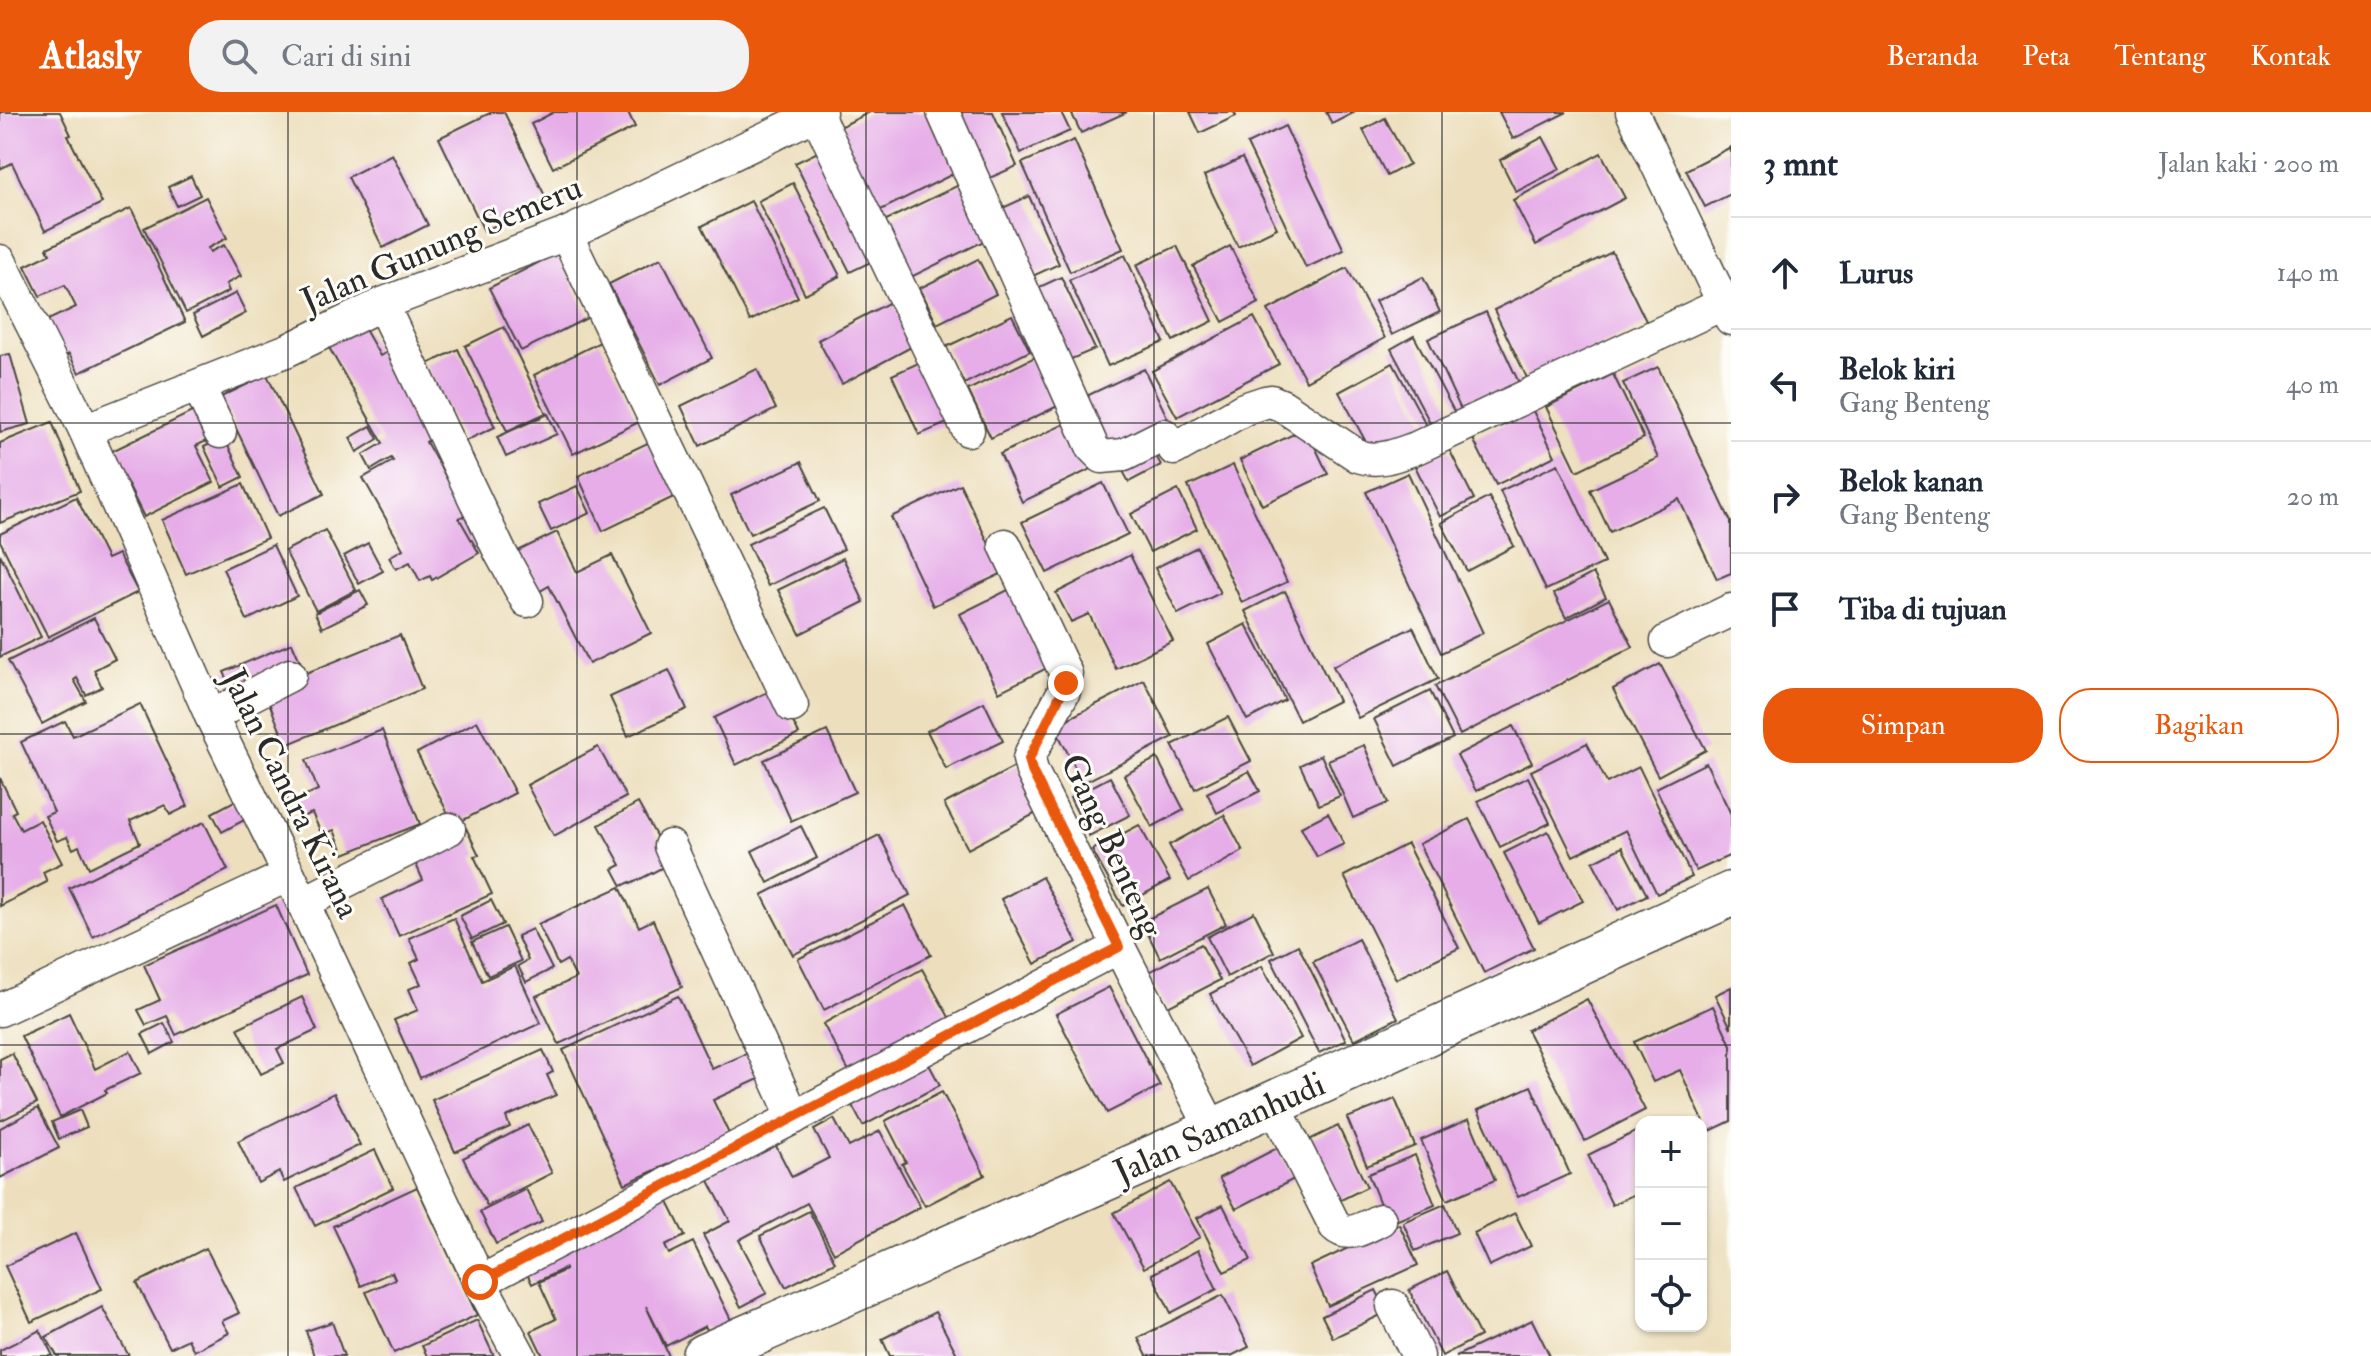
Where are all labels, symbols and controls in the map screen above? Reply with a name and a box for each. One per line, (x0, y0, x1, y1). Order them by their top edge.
search box (189, 20, 749, 92)
text: Atlasly (40, 32, 141, 80)
icon: search (217, 34, 261, 78)
text: Cari di sini (281, 38, 412, 75)
text: Beranda (1887, 39, 1978, 74)
text: Peta (2022, 39, 2070, 74)
text: Tentang (2114, 39, 2206, 74)
text: Kontak (2250, 39, 2331, 74)
text: 3 mnt (1763, 143, 1838, 186)
text: Jalan kaki · 200 m (2158, 148, 2339, 180)
street label: Jalan Gunung Semeru (294, 166, 588, 323)
icon: ahead (1763, 251, 1807, 295)
text: Lurus (1839, 255, 1913, 292)
text: 140 m (2277, 257, 2339, 289)
text: Belok kiri (1839, 351, 1955, 388)
icon: left (1763, 363, 1807, 407)
text: 40 m (2286, 369, 2339, 401)
text: Gang Benteng (1839, 388, 1990, 420)
text: Belok kanan (1839, 463, 1983, 500)
icon: right (1763, 475, 1807, 519)
text: 20 m (2287, 481, 2339, 513)
text: Gang Benteng (1839, 500, 1990, 532)
icon: arrive (1763, 587, 1807, 631)
text: Tiba di tujuan (1839, 591, 2007, 628)
street label: Jalan Candra Kirana (211, 661, 370, 926)
route end (1048, 665, 1084, 701)
button: Simpan (1763, 688, 2043, 763)
button: Bagikan (2059, 688, 2339, 763)
street label: Gang Benteng (1050, 747, 1173, 945)
street label: Jalan Samanhudi (1107, 1063, 1332, 1194)
map controls (1635, 1116, 1707, 1332)
button: + (1635, 1116, 1707, 1188)
button: − (1635, 1188, 1707, 1260)
button: locate (1635, 1260, 1707, 1332)
route start (462, 1264, 498, 1300)

